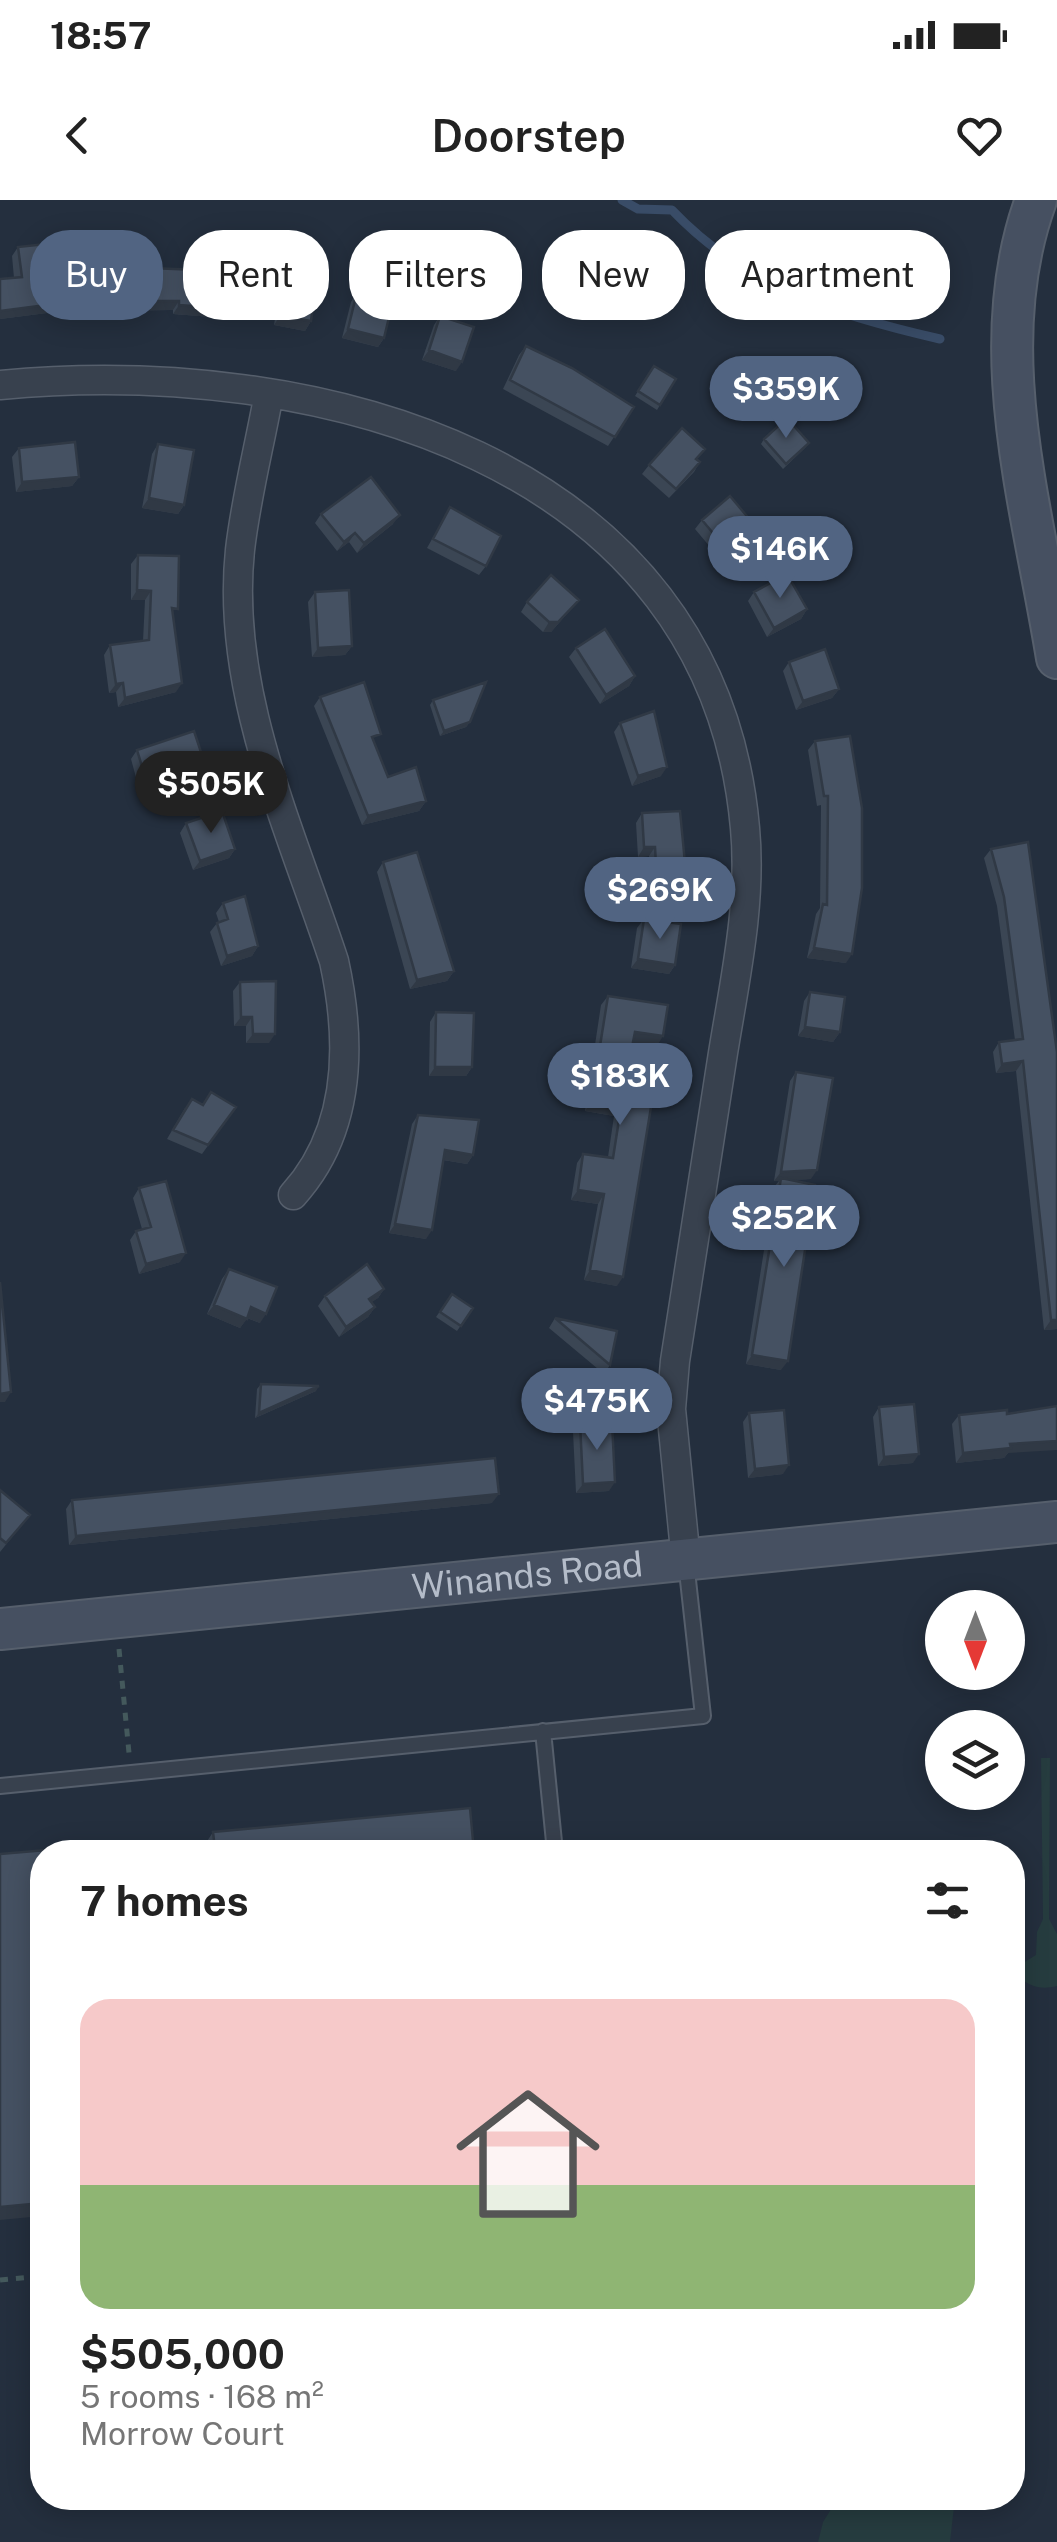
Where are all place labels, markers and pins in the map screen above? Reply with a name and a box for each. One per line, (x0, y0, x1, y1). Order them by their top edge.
pin: $359K (716, 356, 856, 441)
pin: $146K (710, 516, 850, 601)
pin: $505K (141, 751, 281, 836)
pin: $269K (590, 857, 730, 942)
pin: $183K (550, 1043, 690, 1128)
pin: $252K (714, 1185, 854, 1270)
pin: $475K (527, 1368, 667, 1453)

